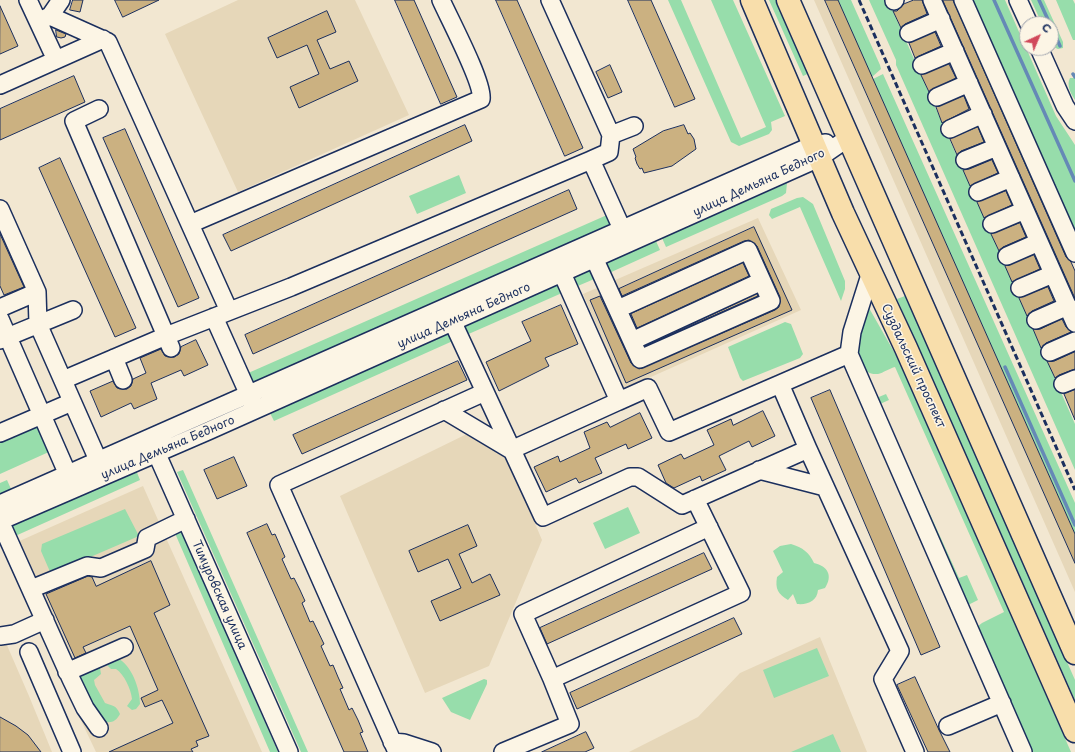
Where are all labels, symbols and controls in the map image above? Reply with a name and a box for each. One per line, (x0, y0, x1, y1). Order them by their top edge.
north arrow (1019, 16, 1059, 56)
text: С (1038, 19, 1056, 37)
street label: улица Демьяна Бедного (691, 146, 827, 220)
street label: улица Демьяна Бедного (395, 280, 533, 352)
street label: Суздальский проспект (878, 302, 948, 430)
street label: улица Демьяна Бедного (99, 413, 237, 483)
street label: Тимуровская улица (188, 538, 250, 652)

